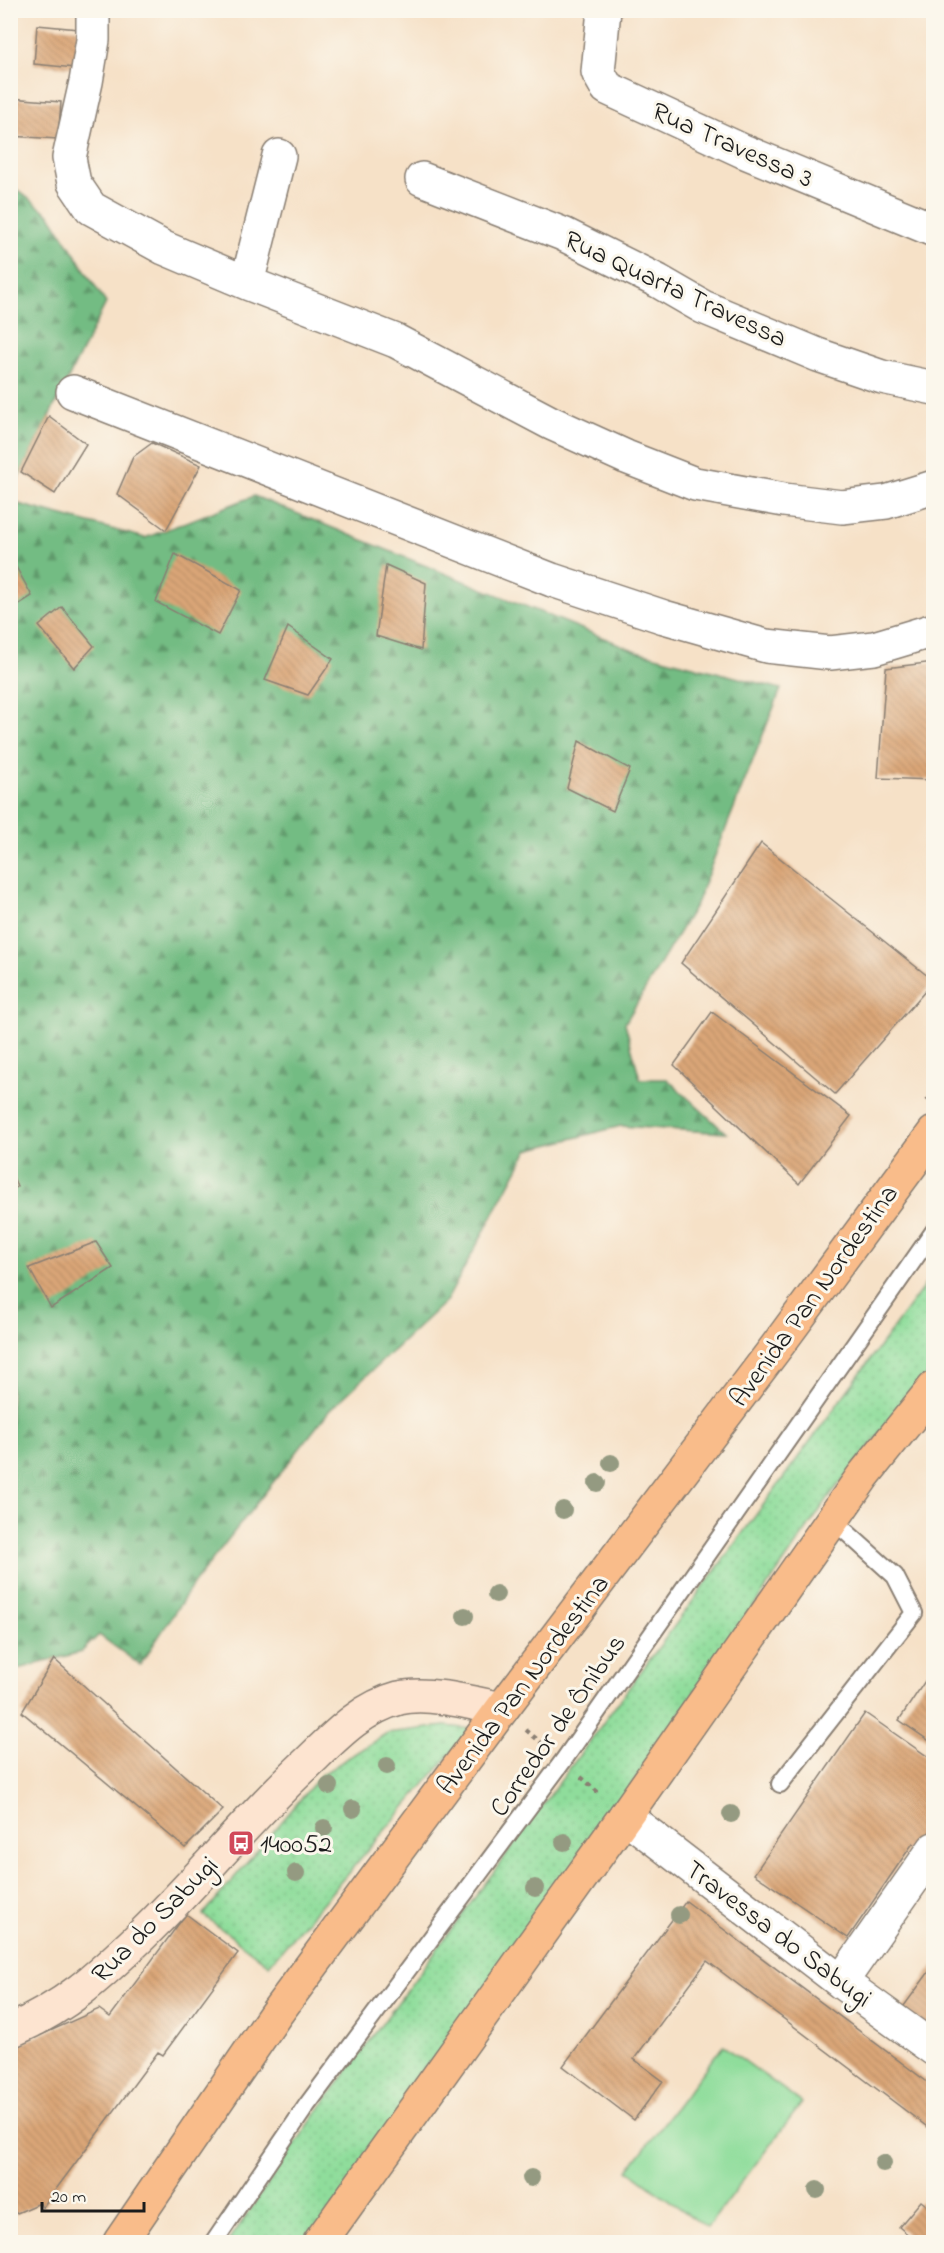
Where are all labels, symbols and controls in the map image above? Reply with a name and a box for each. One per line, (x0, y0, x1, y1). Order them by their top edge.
street label: Rua Travessa 3 (645, 93, 819, 199)
street label: Rua Quarta Travessa (557, 222, 793, 359)
street label: Avenida Pan Nordestina (721, 1177, 909, 1416)
street label: Avenida Pan Nordestina (428, 1567, 620, 1804)
street label: Corredor de Ônibus (481, 1627, 637, 1826)
place label: 140052 (260, 1826, 332, 1865)
bus stop icon: 140052 (226, 1828, 256, 1858)
street label: Rua do Sabugi (83, 1848, 228, 1993)
street label: Travessa do Sabugi (676, 1852, 879, 2018)
scale bar (42, 2175, 144, 2213)
text: 20 m (51, 2185, 86, 2211)

